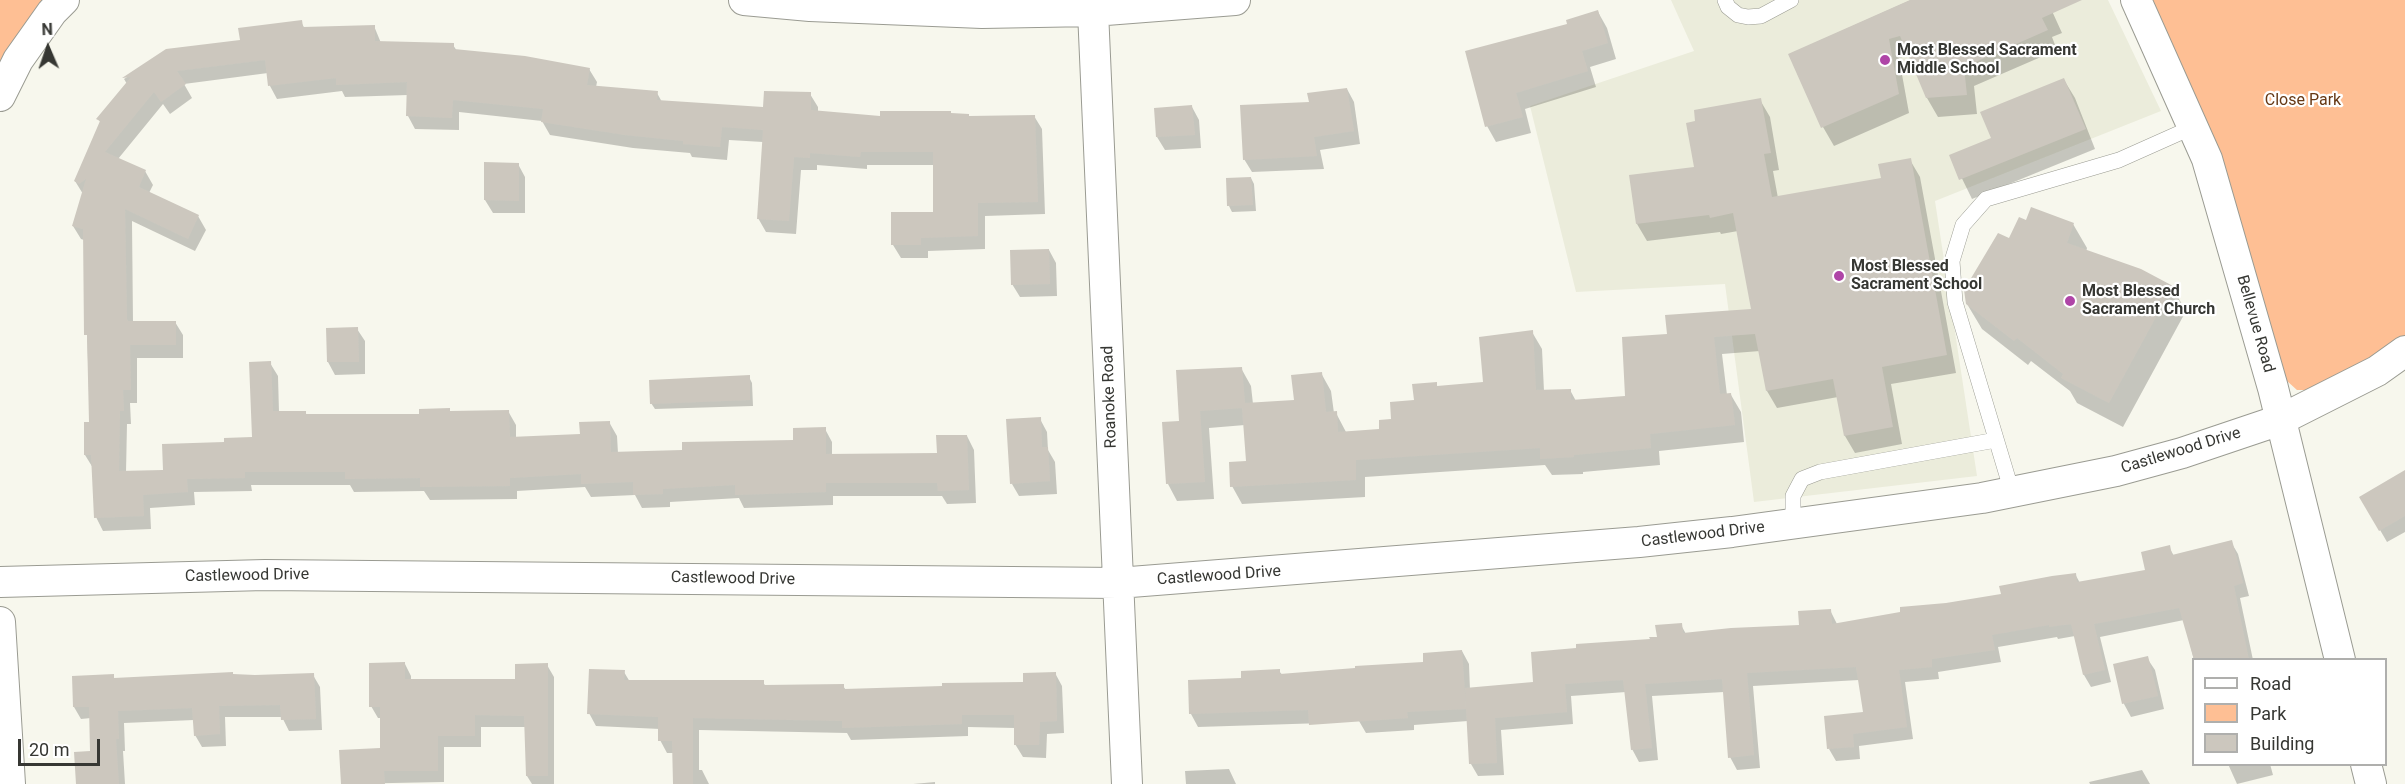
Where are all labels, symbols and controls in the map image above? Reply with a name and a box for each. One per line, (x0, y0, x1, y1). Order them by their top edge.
north arrow (18, 18, 78, 78)
text: N (41, 20, 53, 39)
place label: Most Blessed Sacrament Middle School (1897, 41, 2077, 79)
marker: Most Blessed Sacrament Middle School (1878, 53, 1892, 67)
park label: Close Park (2265, 91, 2341, 111)
place label: Most Blessed Sacrament School (1851, 257, 1982, 295)
marker: Most Blessed Sacrament School (1832, 269, 1846, 283)
street label: Bellevue Road (2232, 273, 2278, 375)
place label: Most Blessed Sacrament Church (2082, 282, 2215, 320)
marker: Most Blessed Sacrament Church (2063, 294, 2077, 308)
street label: Roanoke Road (1099, 345, 1121, 449)
street label: Castlewood Drive (2119, 424, 2243, 478)
street label: Castlewood Drive (1640, 518, 1766, 552)
street label: Castlewood Drive (1156, 562, 1282, 590)
street label: Castlewood Drive (185, 565, 309, 587)
street label: Castlewood Drive (671, 568, 795, 590)
legend (2192, 658, 2387, 766)
text: Road (2250, 673, 2291, 694)
text: Park (2250, 703, 2286, 724)
scale bar (21, 727, 104, 765)
text: Building (2250, 733, 2314, 754)
text: 20 m (29, 739, 69, 760)

